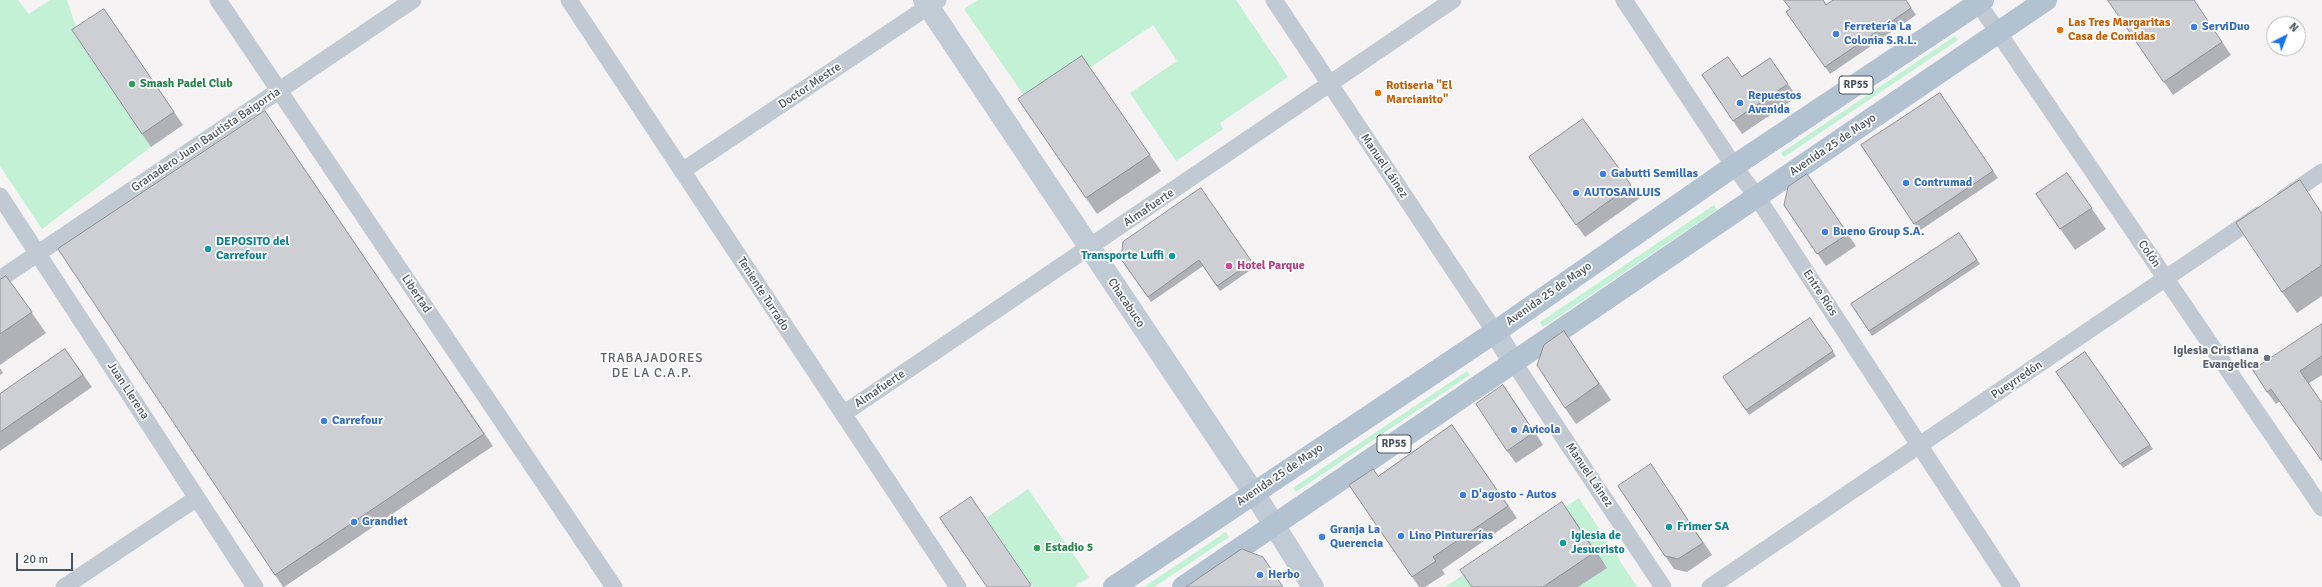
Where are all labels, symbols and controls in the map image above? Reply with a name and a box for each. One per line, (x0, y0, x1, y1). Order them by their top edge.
place label: Las Tres Margaritas Casa de Comidas (2068, 16, 2170, 44)
north arrow (2266, 16, 2306, 56)
place label: Ferretería La Colonia S.R.L. (1844, 20, 1917, 48)
place label: ServiDuo (2202, 20, 2250, 34)
text: N (2287, 20, 2301, 35)
marker: ServiDuo (2189, 22, 2199, 32)
marker: Las Tres Margaritas Casa de Comidas (2055, 25, 2065, 35)
marker: Ferretería La Colonia S.R.L. (1831, 29, 1841, 39)
street label: Doctor Mestre (776, 60, 844, 112)
road number: RP55 (1839, 76, 1873, 94)
place label: Smash Padel Club (140, 77, 233, 91)
marker: Smash Padel Club (127, 79, 137, 89)
place label: Rotiseria "El Marcianito" (1386, 79, 1452, 107)
street label: Granadero Juan Bautista Baigorria (129, 85, 283, 195)
marker: Rotiseria "El Marcianito" (1373, 88, 1383, 98)
place label: Repuestos Avenida (1748, 89, 1801, 117)
marker: Repuestos Avenida (1735, 98, 1745, 108)
street label: Avenida 25 de Mayo (1787, 111, 1879, 179)
street label: Manuel Láinez (1357, 131, 1411, 201)
place label: Gabutti Semillas (1611, 167, 1698, 181)
marker: Gabutti Semillas (1598, 169, 1608, 179)
place label: Contrumad (1914, 176, 1972, 190)
marker: Contrumad (1901, 178, 1911, 188)
street label: Almafuerte (1121, 186, 1177, 230)
place label: AUTOSANLUIS (1584, 186, 1661, 200)
marker: AUTOSANLUIS (1571, 188, 1581, 198)
place label: Bueno Group S.A. (1833, 225, 1925, 239)
marker: Bueno Group S.A. (1820, 227, 1830, 237)
place label: DEPOSITO del Carrefour (216, 235, 289, 263)
street label: Colón (2135, 238, 2163, 270)
marker: DEPOSITO del Carrefour (203, 244, 213, 254)
place label: Transporte Luffi (1081, 249, 1164, 263)
marker: Transporte Luffi (1167, 251, 1177, 261)
street label: Teniente Turrado (734, 254, 792, 334)
place label: Hotel Parque (1237, 259, 1305, 273)
street label: Avenida 25 de Mayo (1503, 259, 1595, 329)
marker: Hotel Parque (1224, 261, 1234, 271)
street label: Entre Ríos (1800, 267, 1840, 319)
street label: Libertad (398, 272, 434, 316)
street label: Chacabuco (1104, 276, 1148, 330)
place label: Iglesia Cristiana Evangelica (2173, 344, 2259, 372)
district label: TRABAJADORES DE LA C.A.P. (600, 351, 704, 382)
marker: Iglesia Cristiana Evangelica (2262, 353, 2272, 363)
street label: Pueyrredón (1989, 358, 2045, 402)
street label: Juan Llerena (104, 360, 152, 422)
street label: Almafuerte (852, 367, 908, 411)
place label: Carrefour (332, 414, 383, 428)
marker: Carrefour (319, 416, 329, 426)
place label: Avicola (1522, 423, 1560, 437)
marker: Avicola (1509, 425, 1519, 435)
road number: RP55 (1377, 435, 1411, 453)
street label: Manuel Láinez (1562, 440, 1616, 510)
street label: Avenida 25 de Mayo (1234, 441, 1326, 509)
place label: D'agosto - Autos (1471, 488, 1556, 502)
marker: D'agosto - Autos (1458, 490, 1468, 500)
place label: Grandiet (362, 515, 408, 529)
marker: Grandiet (349, 517, 359, 527)
place label: Frimer SA (1677, 520, 1729, 534)
marker: Frimer SA (1664, 522, 1674, 532)
place label: Granja La Querencia (1330, 523, 1383, 551)
place label: Lino Pinturerías (1409, 529, 1493, 543)
place label: Iglesia de Jesucristo (1571, 529, 1625, 557)
marker: Lino Pinturerías (1396, 531, 1406, 541)
marker: Granja La Querencia (1317, 532, 1327, 542)
marker: Iglesia de Jesucristo (1558, 538, 1568, 548)
place label: Estadio 5 (1045, 541, 1093, 555)
marker: Estadio 5 (1032, 543, 1042, 553)
scale bar (18, 545, 75, 571)
text: 20 m (23, 552, 48, 567)
place label: Herbo (1268, 568, 1300, 582)
marker: Herbo (1255, 570, 1265, 580)

